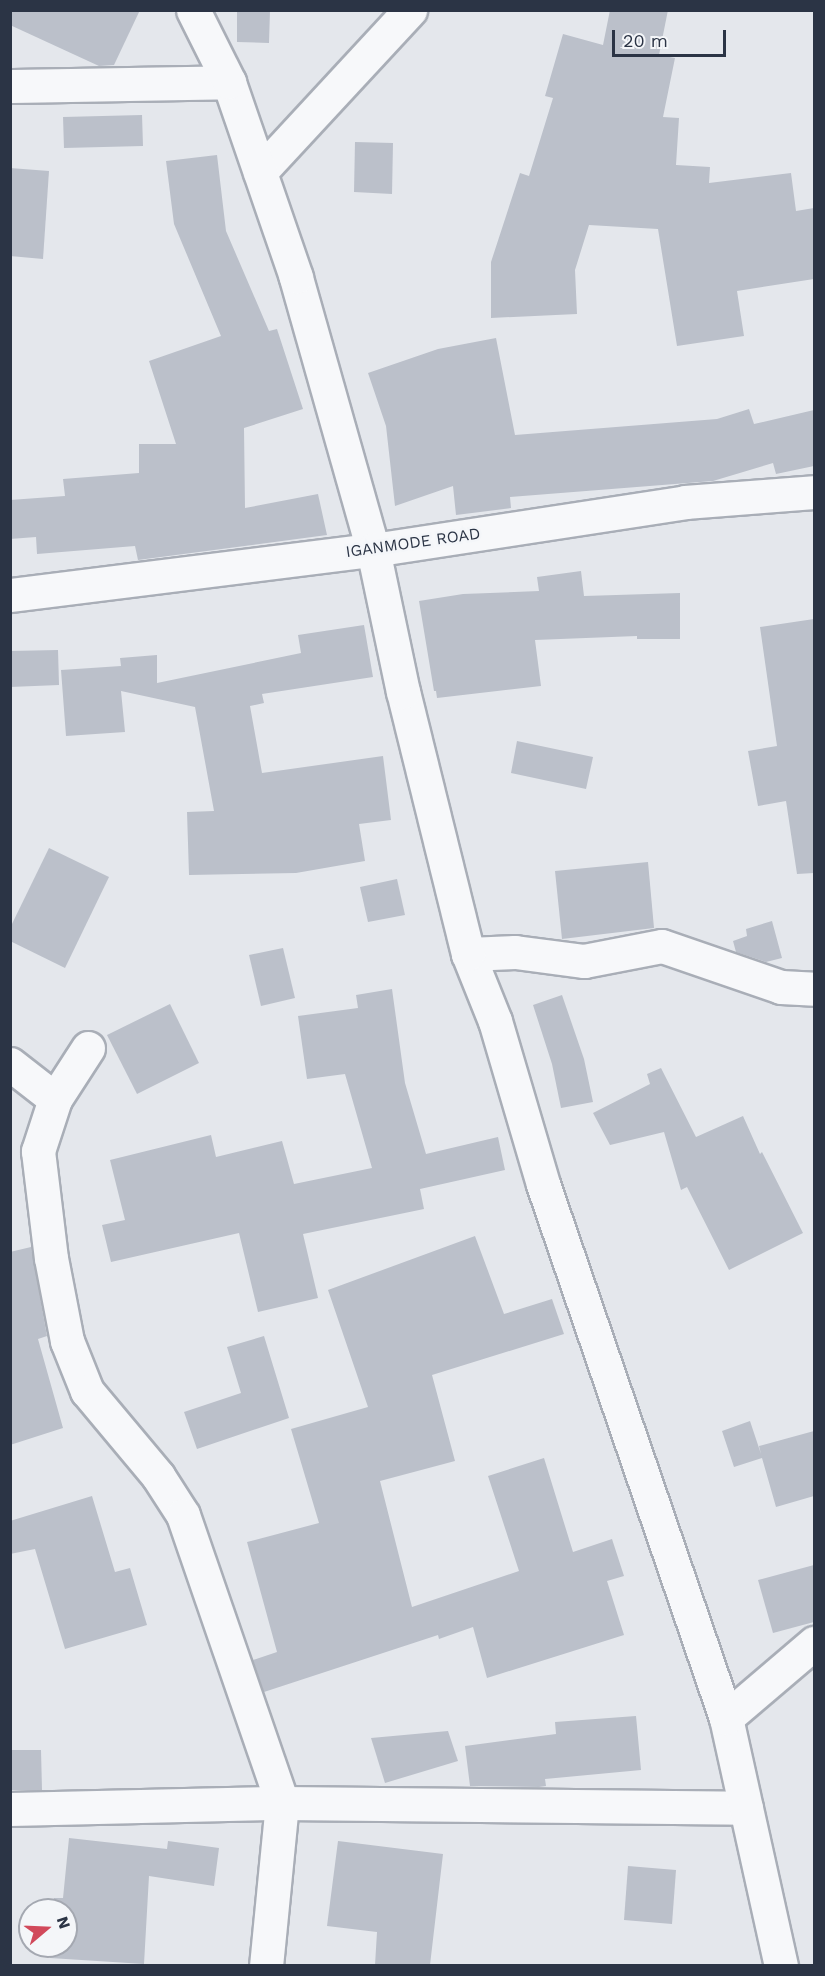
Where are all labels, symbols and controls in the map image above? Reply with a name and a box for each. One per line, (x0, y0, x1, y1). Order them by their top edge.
scale bar (615, 18, 729, 56)
text: 20 m (623, 30, 668, 51)
street label: IGANMODE ROAD (344, 524, 482, 562)
north arrow (18, 1898, 78, 1958)
text: N (53, 1914, 75, 1931)

